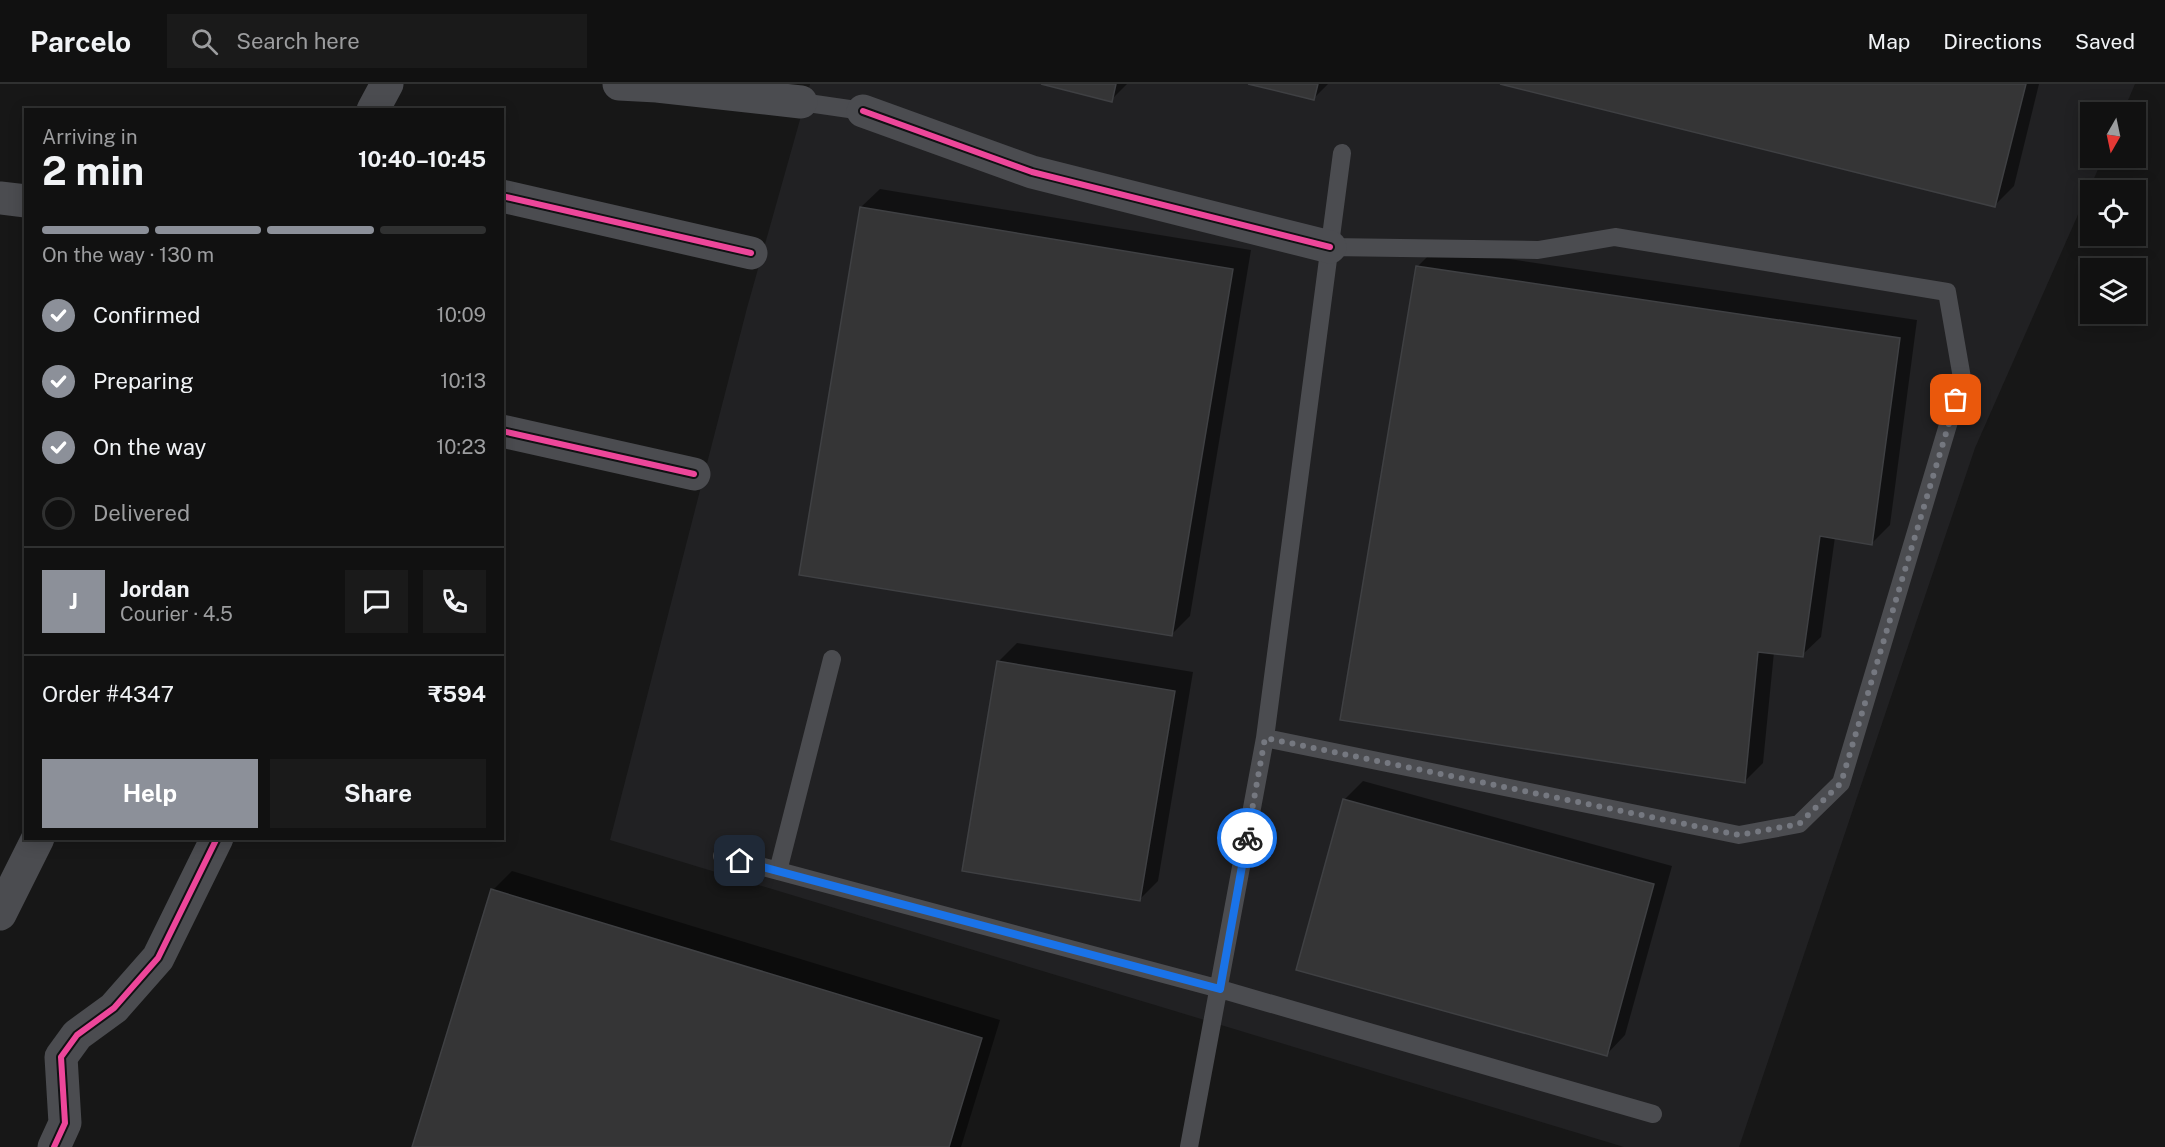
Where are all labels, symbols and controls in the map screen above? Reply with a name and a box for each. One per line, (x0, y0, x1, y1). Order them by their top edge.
search box (167, 14, 587, 68)
text: Parcelo (30, 25, 131, 58)
icon: search (188, 25, 221, 58)
text: Search here (236, 28, 360, 54)
text: Map (1868, 29, 1910, 54)
text: Directions (1943, 29, 2042, 54)
text: Saved (2075, 29, 2135, 54)
north arrow (2080, 102, 2146, 168)
map controls (2080, 102, 2146, 324)
text: Arriving in (42, 125, 137, 149)
text: 10:40–10:45 (358, 146, 486, 172)
text: 2 min (42, 148, 144, 194)
button: locate (2080, 180, 2146, 246)
text: On the way · 130 m (42, 243, 214, 267)
button: layers (2080, 258, 2146, 324)
icon: check (42, 299, 75, 332)
text: Confirmed (93, 302, 200, 328)
text: 10:09 (437, 303, 486, 327)
icon: check (42, 365, 75, 398)
text: Preparing (93, 368, 194, 394)
text: 10:13 (440, 369, 486, 393)
pin (1930, 374, 1981, 425)
icon: bag (1939, 383, 1972, 416)
icon: check (42, 431, 75, 464)
text: On the way (93, 434, 206, 460)
text: 10:23 (436, 435, 486, 459)
text: Delivered (93, 500, 190, 526)
button: chat (345, 570, 408, 633)
button: phone (423, 570, 486, 633)
text: Jordan (120, 576, 189, 602)
text: J (69, 588, 78, 614)
text: Courier · 4.5 (120, 602, 233, 626)
text: Order #4347 (42, 681, 174, 707)
text: ₹594 (428, 681, 486, 707)
button: Help (42, 759, 258, 828)
button: Share (270, 759, 486, 828)
courier (1217, 808, 1277, 868)
icon: bike (1231, 822, 1264, 855)
pin (714, 835, 765, 886)
icon: home (723, 844, 756, 877)

